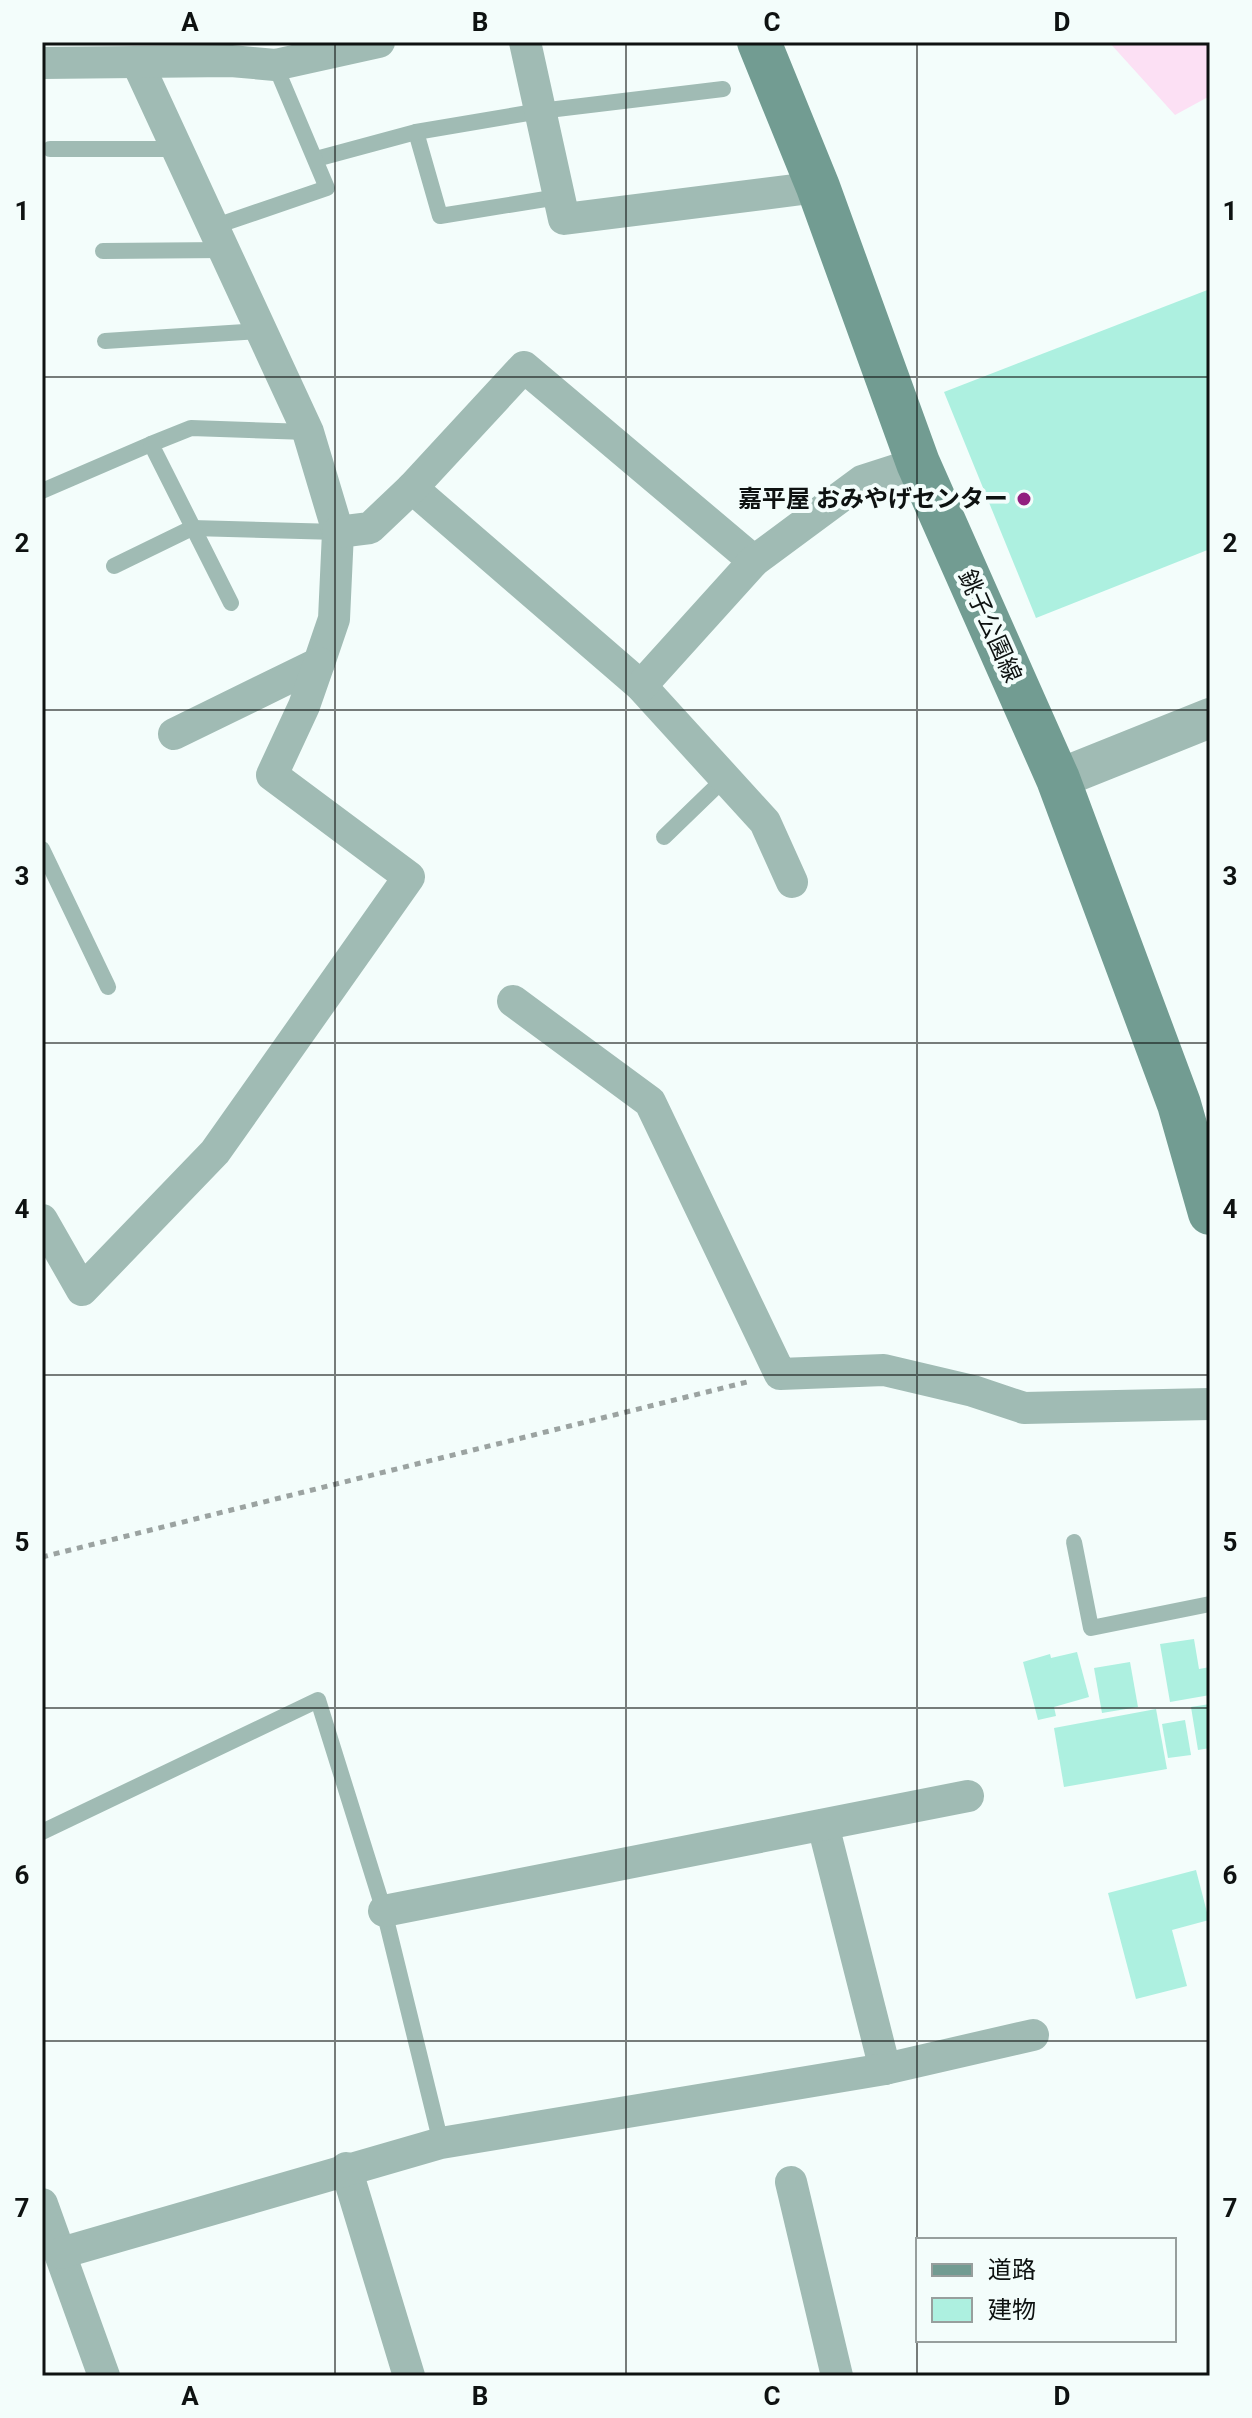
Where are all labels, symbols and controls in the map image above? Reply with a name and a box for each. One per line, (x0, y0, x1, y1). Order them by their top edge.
text: A (181, 7, 199, 37)
text: B (472, 7, 488, 37)
text: C (763, 7, 781, 37)
text: D (1054, 7, 1070, 37)
text: 1 (15, 196, 29, 226)
text: 1 (1223, 196, 1237, 226)
place label: 嘉平屋 おみやげセンター (738, 485, 1008, 513)
marker: 嘉平屋 おみやげセンター (1015, 490, 1033, 508)
text: 2 (15, 528, 29, 558)
text: 2 (1223, 528, 1237, 558)
street label: 銚子公園線 (953, 565, 1027, 687)
text: 3 (15, 861, 29, 891)
text: 3 (1223, 861, 1237, 891)
text: 4 (15, 1194, 30, 1224)
text: 4 (1223, 1194, 1238, 1224)
text: 5 (15, 1527, 29, 1557)
text: 5 (1223, 1527, 1237, 1557)
text: 6 (15, 1860, 30, 1890)
text: 6 (1223, 1860, 1238, 1890)
text: 7 (15, 2193, 29, 2223)
text: 7 (1223, 2193, 1237, 2223)
legend (916, 2238, 1176, 2342)
text: 道路 (988, 2256, 1036, 2284)
text: 建物 (988, 2296, 1036, 2324)
text: A (181, 2381, 199, 2411)
text: B (472, 2381, 488, 2411)
text: C (763, 2381, 781, 2411)
text: D (1054, 2381, 1070, 2411)

